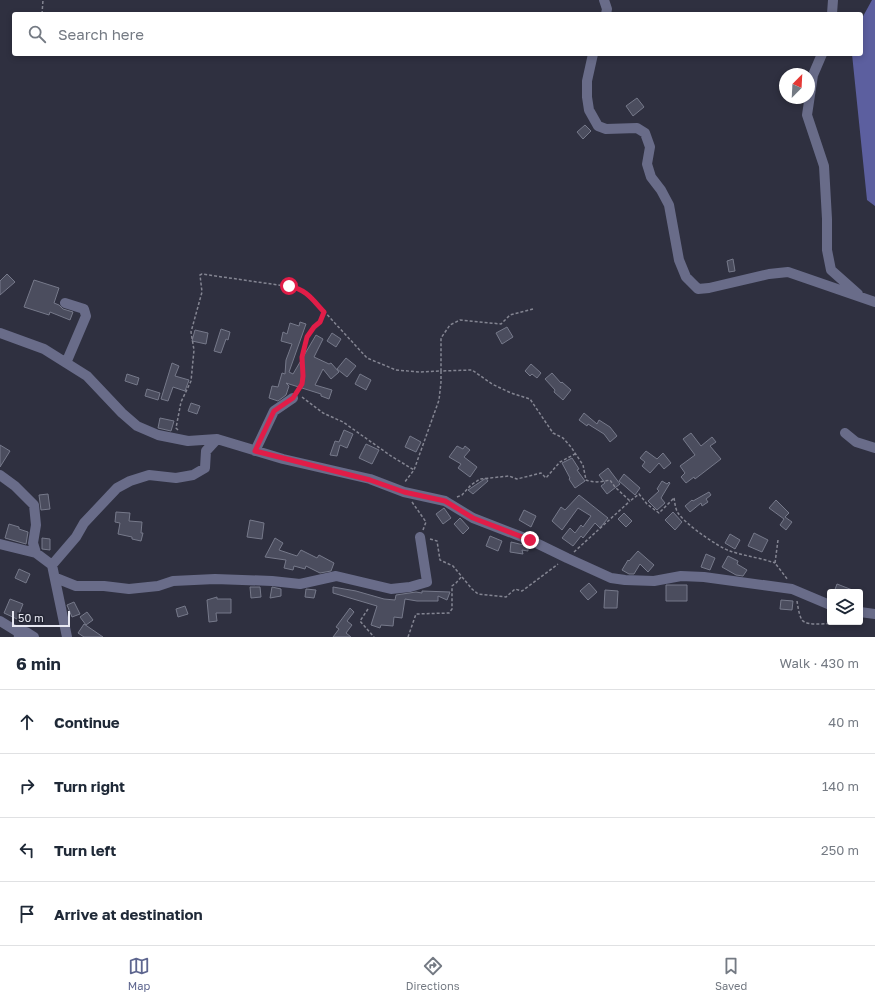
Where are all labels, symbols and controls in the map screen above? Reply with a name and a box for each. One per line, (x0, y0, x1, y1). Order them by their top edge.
search box (12, 12, 863, 56)
icon: search (26, 23, 48, 45)
text: Search here (58, 25, 144, 43)
north arrow (779, 68, 815, 104)
route start (280, 277, 298, 295)
route end (521, 531, 539, 549)
map controls (827, 589, 863, 625)
button: layers (827, 589, 863, 625)
scale bar (12, 609, 70, 628)
text: 50 m (18, 611, 44, 624)
text: 6 min (16, 653, 61, 674)
text: Walk · 430 m (779, 655, 859, 671)
icon: ahead (16, 711, 38, 733)
text: Continue (54, 713, 120, 731)
text: 40 m (828, 714, 859, 730)
icon: right (16, 775, 38, 797)
text: Turn right (54, 777, 125, 795)
text: 140 m (822, 778, 859, 794)
icon: left (16, 839, 38, 861)
text: Turn left (54, 841, 116, 859)
text: 250 m (821, 842, 859, 858)
icon: arrive (16, 903, 38, 925)
text: Arrive at destination (54, 905, 203, 923)
tab: Map (128, 955, 150, 992)
tab: Directions (406, 955, 460, 992)
tab: Saved (715, 955, 747, 992)

